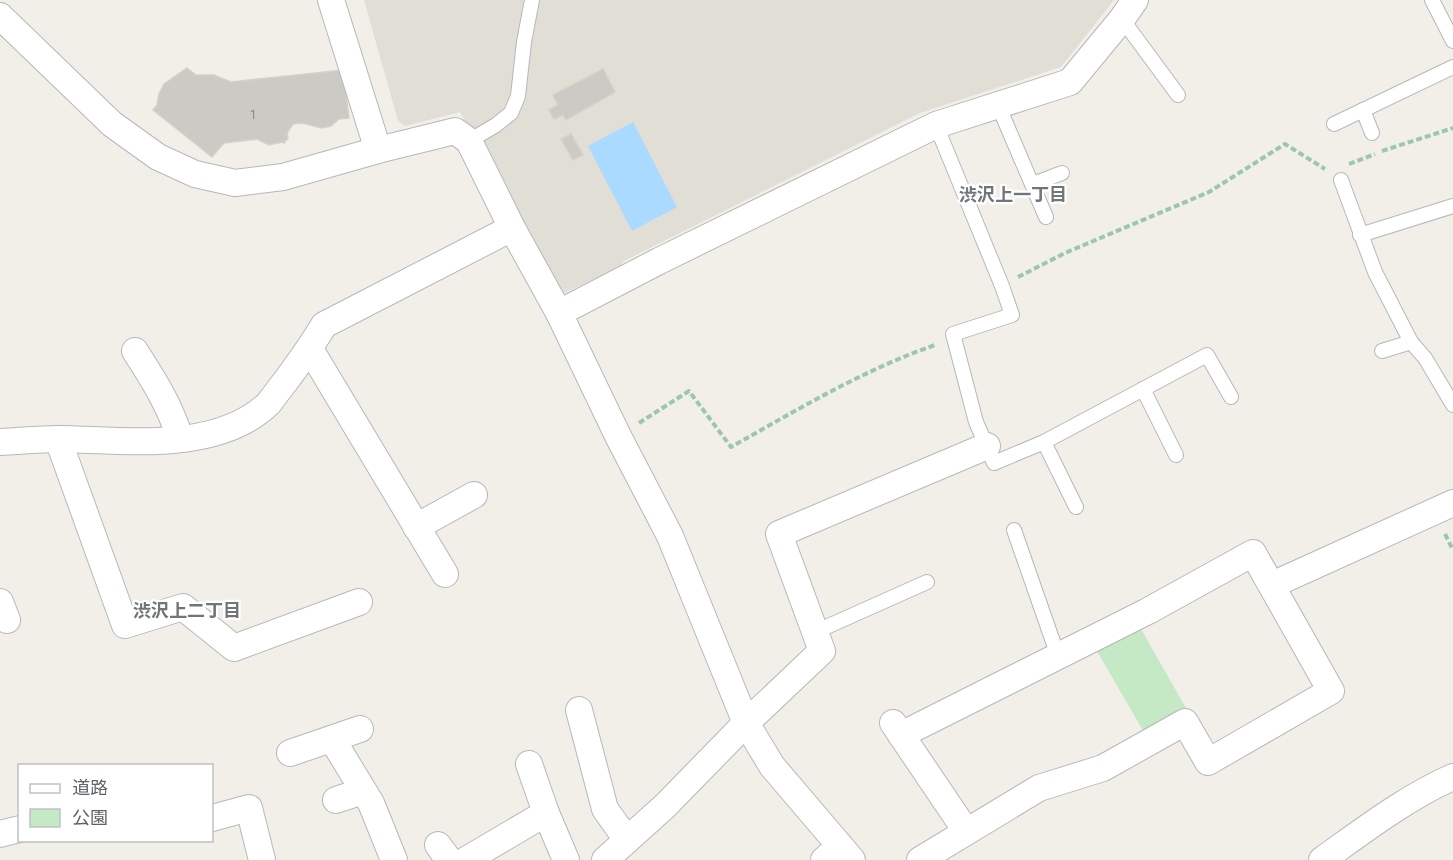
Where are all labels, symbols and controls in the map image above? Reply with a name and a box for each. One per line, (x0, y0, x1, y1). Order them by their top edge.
house number: 1 (250, 105, 256, 123)
district label: 渋沢上一丁目 (959, 183, 1067, 206)
district label: 渋沢上二丁目 (133, 599, 241, 622)
legend (18, 764, 213, 842)
text: 道路 (72, 776, 108, 799)
text: 公園 (72, 806, 108, 829)

